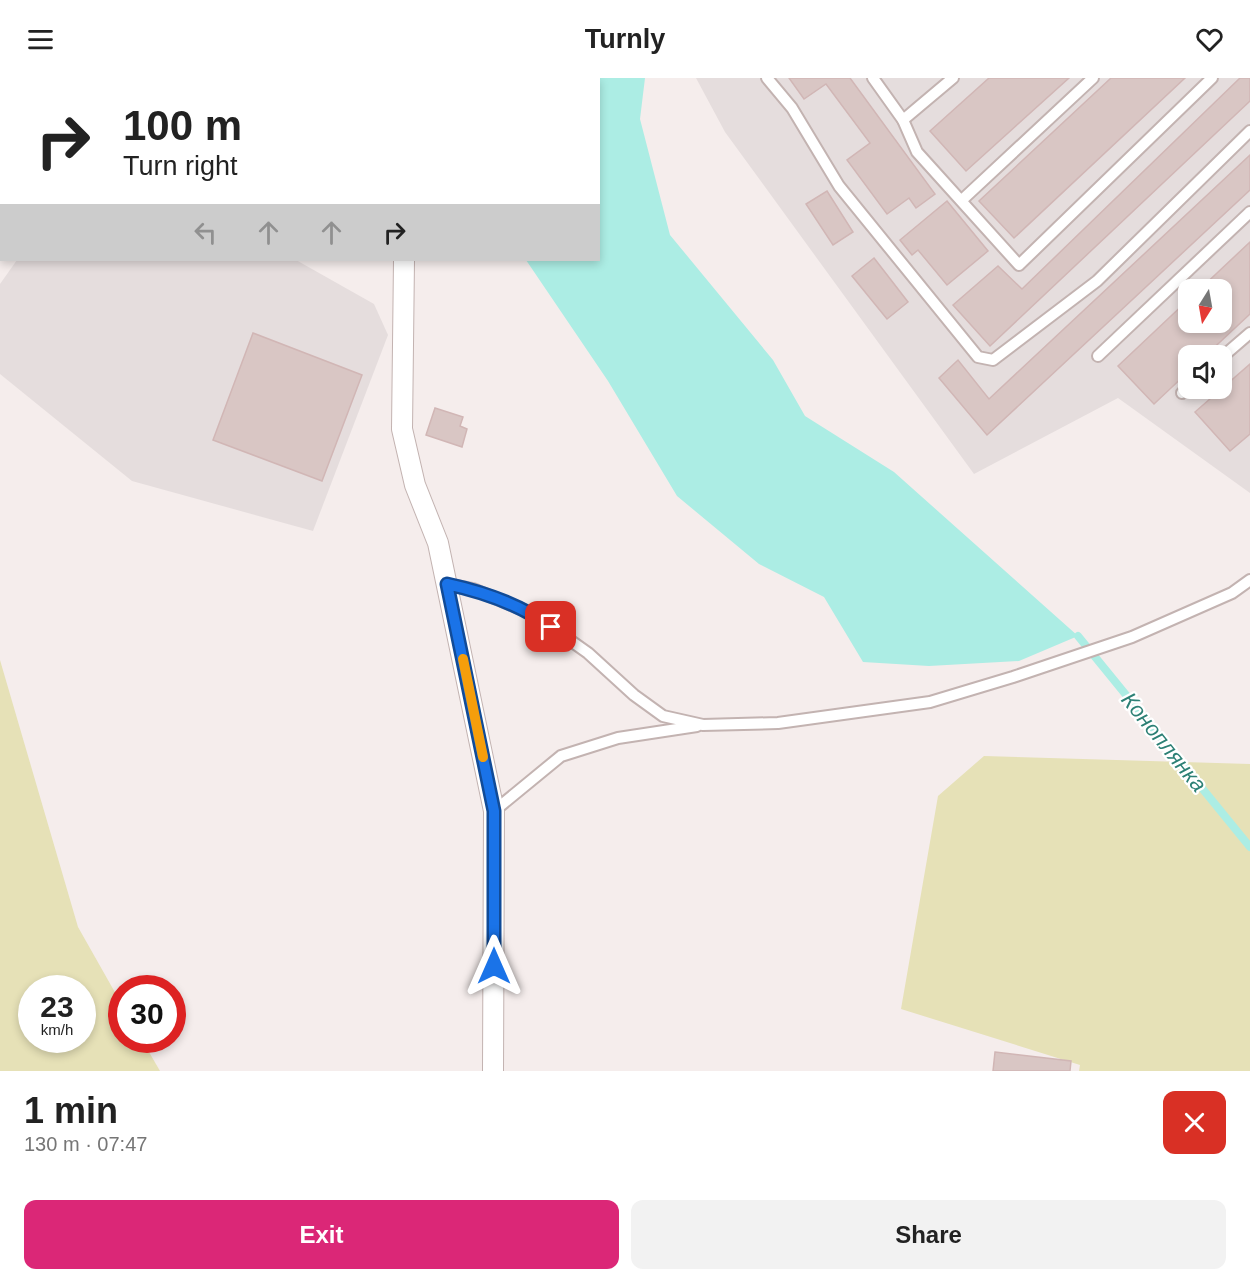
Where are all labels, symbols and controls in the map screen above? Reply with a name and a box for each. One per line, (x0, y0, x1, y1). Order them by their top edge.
icon: menu (24, 23, 57, 56)
icon: heart (1193, 23, 1226, 56)
text: Turnly (585, 24, 665, 54)
icon: right (24, 102, 102, 180)
text: 100 m (123, 102, 242, 149)
text: Turn right (123, 151, 238, 181)
icon: left (189, 216, 222, 249)
icon: ahead (252, 216, 285, 249)
icon: ahead (315, 216, 348, 249)
icon: right (378, 216, 411, 249)
north arrow (1178, 279, 1232, 333)
map controls (1178, 279, 1232, 399)
button: sound (1178, 345, 1232, 399)
pin (525, 601, 576, 652)
icon: arrive (534, 610, 567, 643)
water label: Коноплянка (1116, 687, 1212, 797)
position arrow (462, 934, 526, 998)
speed limit sign: 30 (108, 975, 186, 1053)
text: 23 (40, 990, 74, 1023)
text: km/h (41, 1021, 73, 1038)
text: 1 min (24, 1090, 118, 1131)
button: close (1163, 1091, 1226, 1154)
text: 130 m · 07:47 (24, 1133, 147, 1155)
button: Exit (24, 1200, 619, 1269)
button: Share (631, 1200, 1226, 1269)

